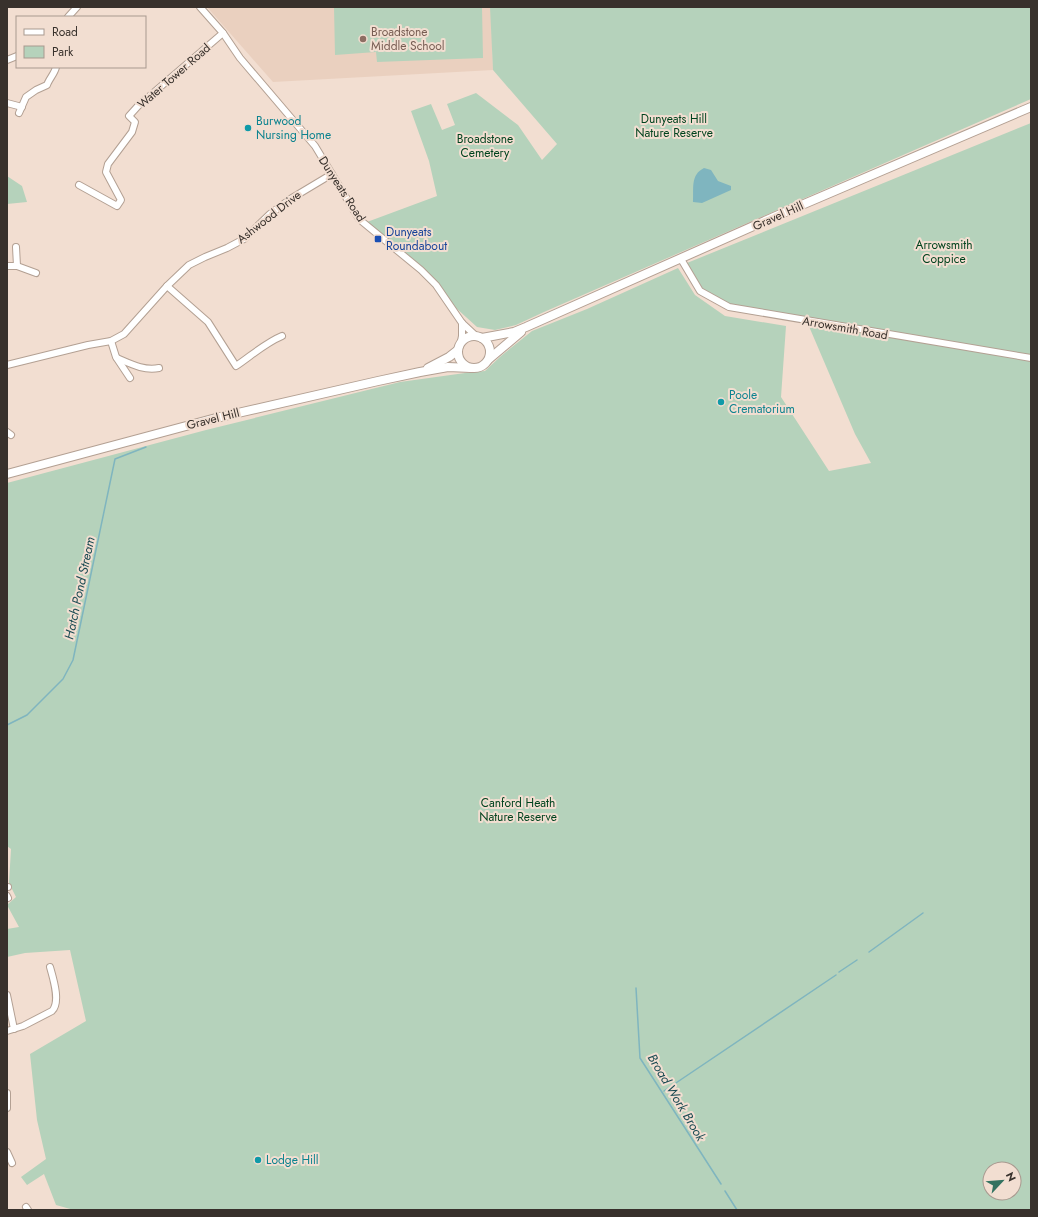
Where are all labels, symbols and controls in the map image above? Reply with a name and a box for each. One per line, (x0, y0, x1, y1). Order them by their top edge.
legend (16, 16, 146, 68)
text: Road (52, 23, 78, 41)
place label: Broadstone Middle School (371, 23, 445, 55)
marker: Broadstone Middle School (358, 34, 368, 44)
street label: Water Tower Road (133, 39, 215, 113)
text: Park (52, 43, 74, 61)
park label: Dunyeats Hill Nature Reserve (635, 110, 713, 142)
place label: Burwood Nursing Home (256, 112, 331, 144)
marker: Burwood Nursing Home (243, 123, 253, 133)
park label: Broadstone Cemetery (457, 130, 513, 162)
street label: Dunyeats Road (314, 153, 370, 225)
street label: Ashwood Drive (233, 186, 305, 248)
street label: Gravel Hill (750, 197, 806, 235)
place label: Dunyeats Roundabout (386, 223, 447, 255)
marker: Dunyeats Roundabout (373, 234, 383, 244)
park label: Arrowsmith Coppice (915, 236, 973, 268)
street label: Arrowsmith Road (801, 312, 889, 344)
place label: Poole Crematorium (729, 386, 795, 418)
marker: Poole Crematorium (716, 397, 726, 407)
street label: Gravel Hill (185, 404, 241, 434)
water label: Hatch Pond Stream (59, 535, 100, 641)
park label: Canford Heath Nature Reserve (479, 794, 557, 826)
water label: Broad Work Brook (643, 1050, 710, 1145)
place label: Lodge Hill (266, 1151, 319, 1169)
marker: Lodge Hill (253, 1155, 263, 1165)
north arrow (982, 1161, 1022, 1201)
text: N (1002, 1169, 1020, 1184)

